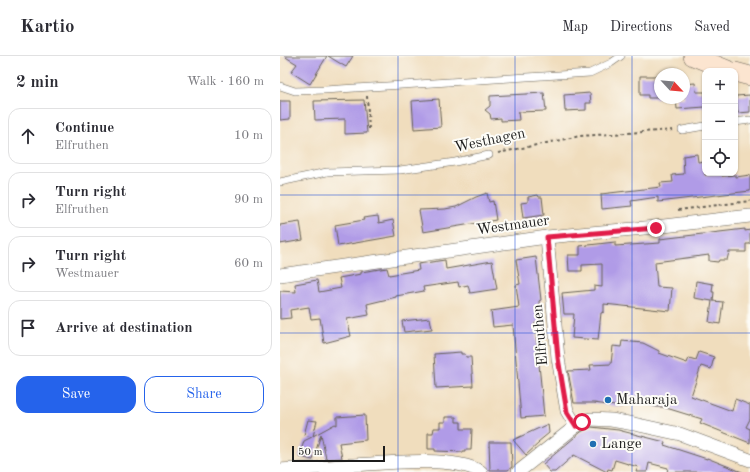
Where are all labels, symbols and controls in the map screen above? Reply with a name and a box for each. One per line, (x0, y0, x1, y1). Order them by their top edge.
text: Kartio (20, 18, 75, 37)
text: Map (562, 20, 588, 34)
text: Directions (610, 20, 672, 34)
text: Saved (694, 20, 730, 34)
north arrow (654, 68, 690, 104)
map controls (702, 68, 738, 176)
button: + (702, 68, 738, 104)
text: 2 min (16, 74, 59, 91)
text: Walk · 160 m (187, 75, 264, 88)
button: − (702, 104, 738, 140)
text: Continue (55, 121, 114, 136)
icon: ahead (17, 125, 39, 147)
street label: Westhagen (453, 126, 527, 156)
text: 10 m (234, 129, 263, 142)
text: Elfruthen (55, 139, 109, 152)
button: locate (702, 140, 738, 176)
text: Turn right (55, 185, 126, 200)
icon: right (17, 189, 39, 211)
text: 90 m (234, 193, 263, 206)
text: Elfruthen (55, 203, 109, 216)
street label: Westmauer (476, 213, 550, 239)
route end (647, 219, 665, 237)
text: Turn right (55, 249, 126, 264)
icon: right (17, 253, 39, 275)
text: 60 m (234, 257, 263, 270)
text: Westmauer (55, 267, 119, 280)
street label: Elfruthen (531, 304, 551, 366)
icon: arrive (17, 317, 39, 339)
text: Arrive at destination (55, 321, 193, 336)
button: Save (16, 376, 136, 413)
button: Share (144, 376, 264, 413)
place label: Maharaja (616, 393, 678, 408)
marker: Maharaja (603, 395, 613, 405)
route start (573, 413, 591, 431)
place label: Lange (601, 437, 642, 452)
marker: Lange (588, 439, 598, 449)
scale bar (292, 444, 385, 463)
text: 50 m (298, 447, 323, 458)

